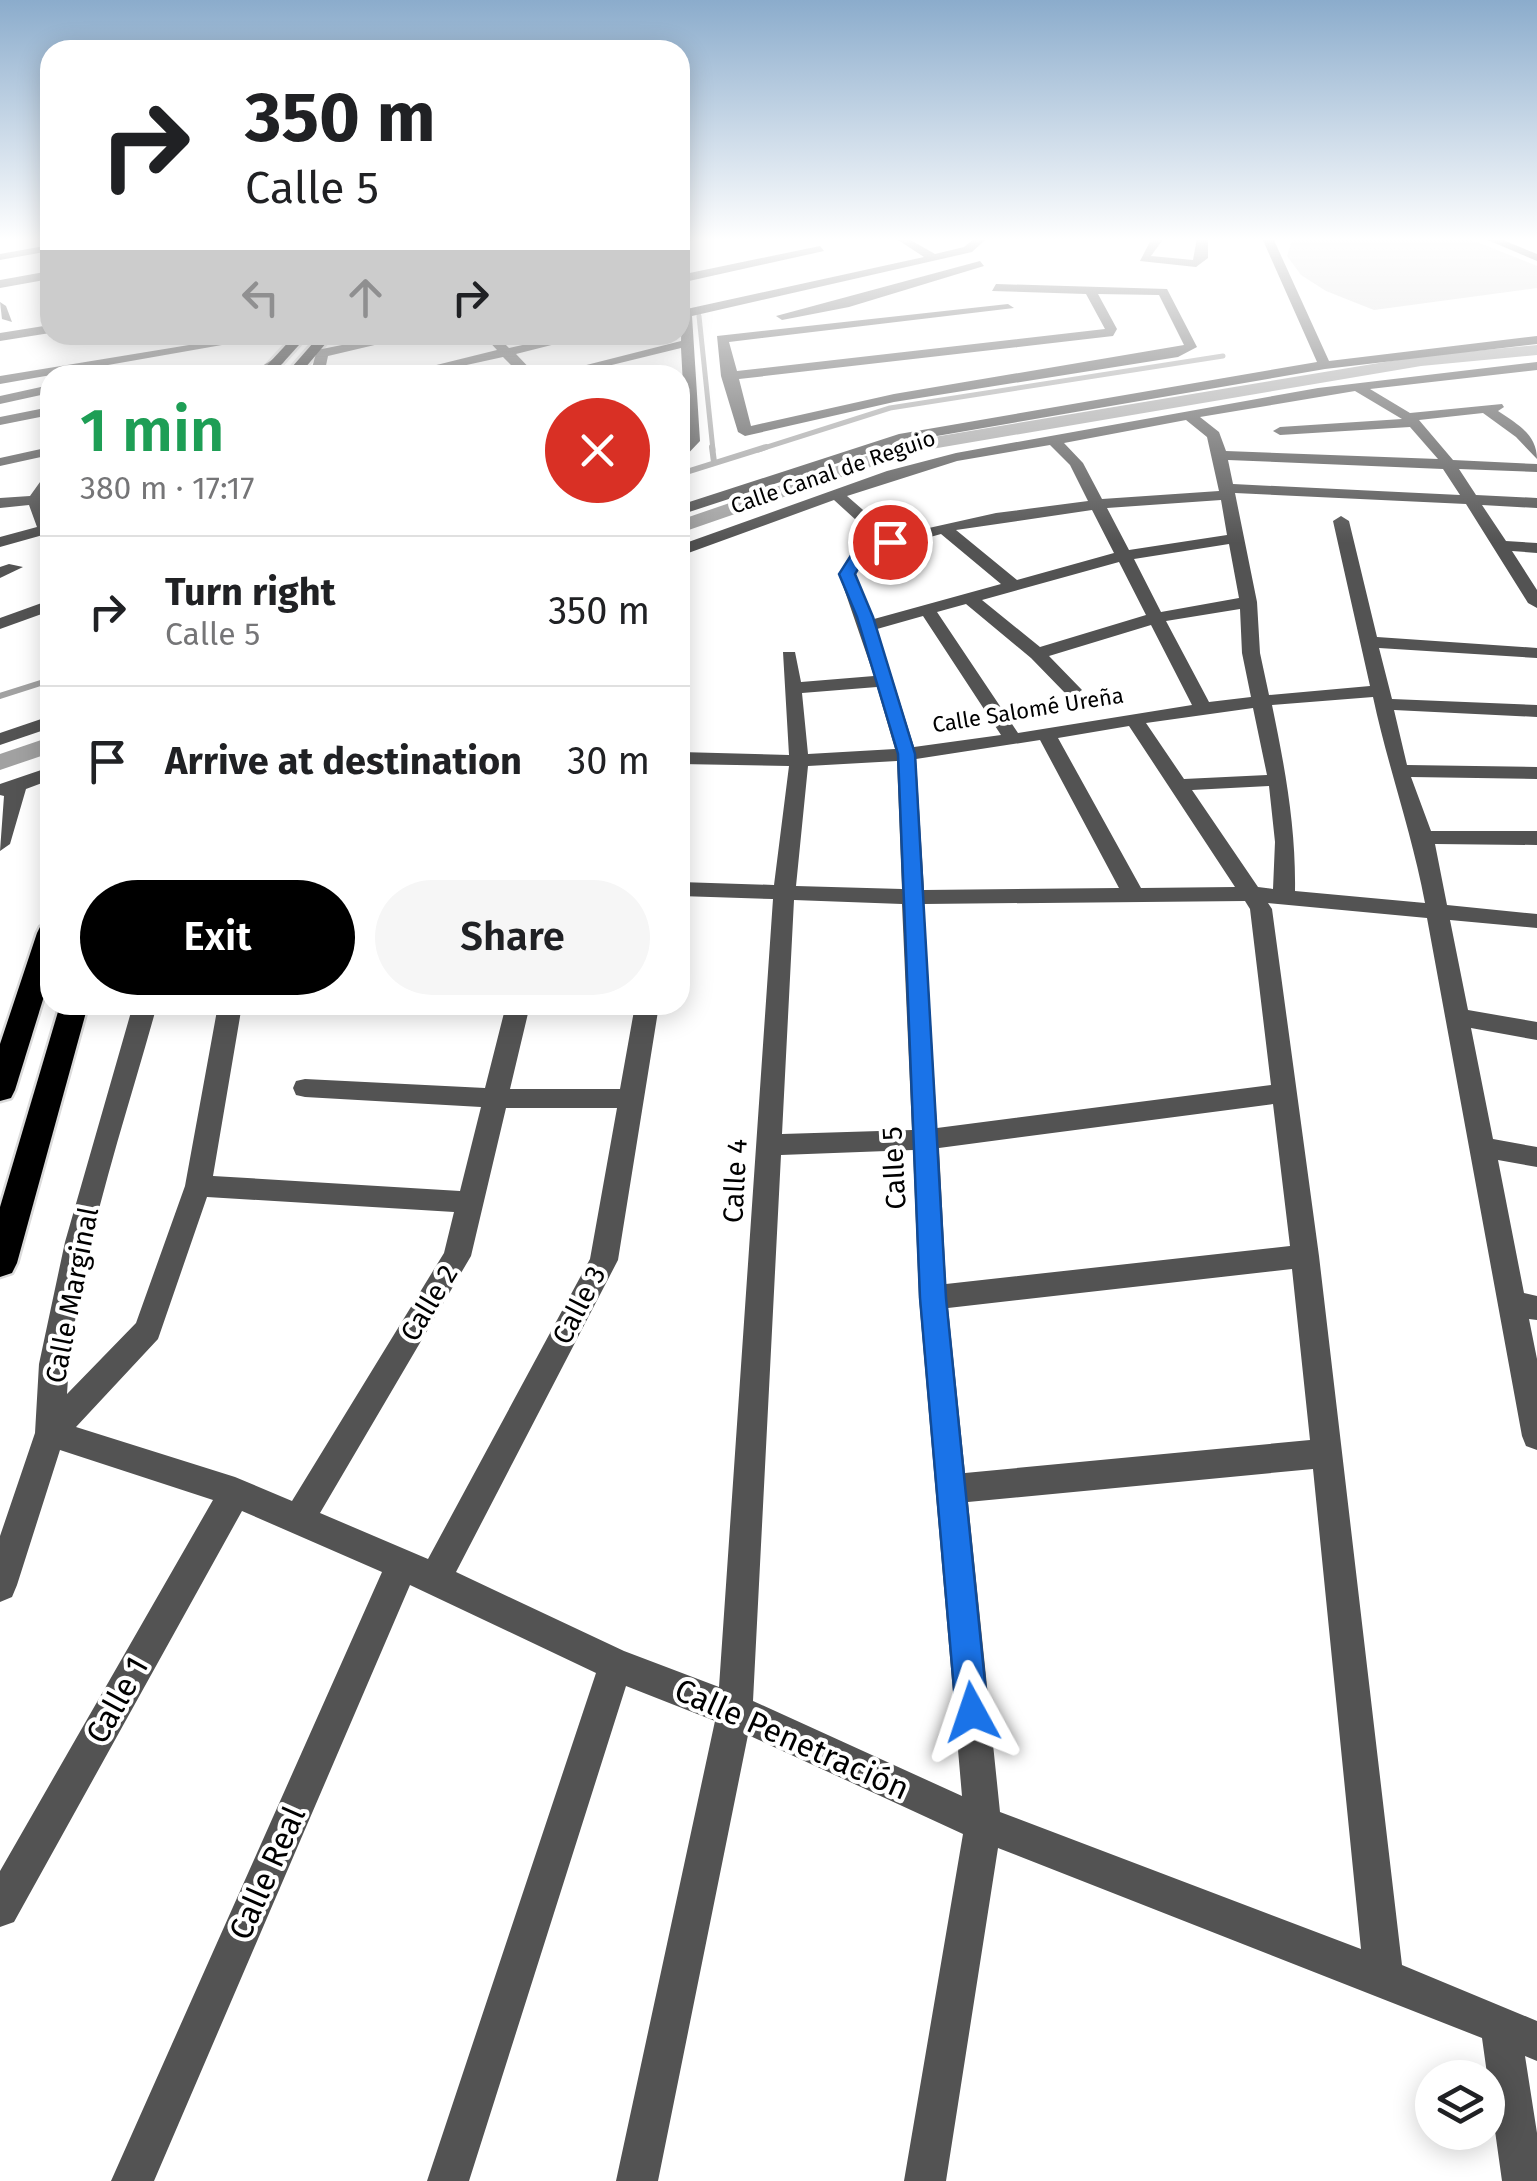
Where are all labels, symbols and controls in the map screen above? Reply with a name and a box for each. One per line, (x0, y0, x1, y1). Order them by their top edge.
text: 350 m (245, 76, 436, 160)
icon: right (80, 80, 210, 210)
text: Calle 5 (245, 161, 379, 215)
icon: left (233, 270, 288, 325)
icon: ahead (338, 270, 393, 325)
icon: right (443, 270, 498, 325)
text: 1 min (80, 395, 225, 467)
button: close (545, 398, 650, 503)
street label: Calle Canal de Reguio (727, 424, 939, 520)
text: 380 m · 17:17 (80, 469, 255, 507)
pin (848, 500, 933, 585)
icon: arrive (863, 515, 918, 570)
text: Turn right (165, 569, 335, 615)
icon: right (80, 584, 135, 639)
text: 350 m (548, 588, 650, 634)
text: Calle 5 (165, 615, 260, 653)
street label: Calle Salomé Ureña (930, 682, 1126, 738)
icon: arrive (80, 734, 135, 789)
text: Arrive at destination (165, 738, 522, 784)
text: 30 m (567, 738, 650, 784)
button: Exit (80, 880, 355, 995)
button: Share (375, 880, 650, 995)
street label: Calle 5 (875, 1126, 913, 1210)
street label: Calle 4 (716, 1138, 754, 1224)
street label: Calle Marginal (39, 1204, 105, 1386)
street label: Calle 2 (393, 1259, 465, 1347)
street label: Calle 3 (545, 1260, 613, 1350)
street label: Calle 1 (78, 1650, 156, 1750)
position arrow (920, 1660, 1024, 1764)
street label: Calle Penetración (669, 1670, 915, 1808)
street label: Calle Real (221, 1801, 313, 1945)
map controls (1415, 2060, 1505, 2150)
button: layers (1415, 2060, 1505, 2150)

